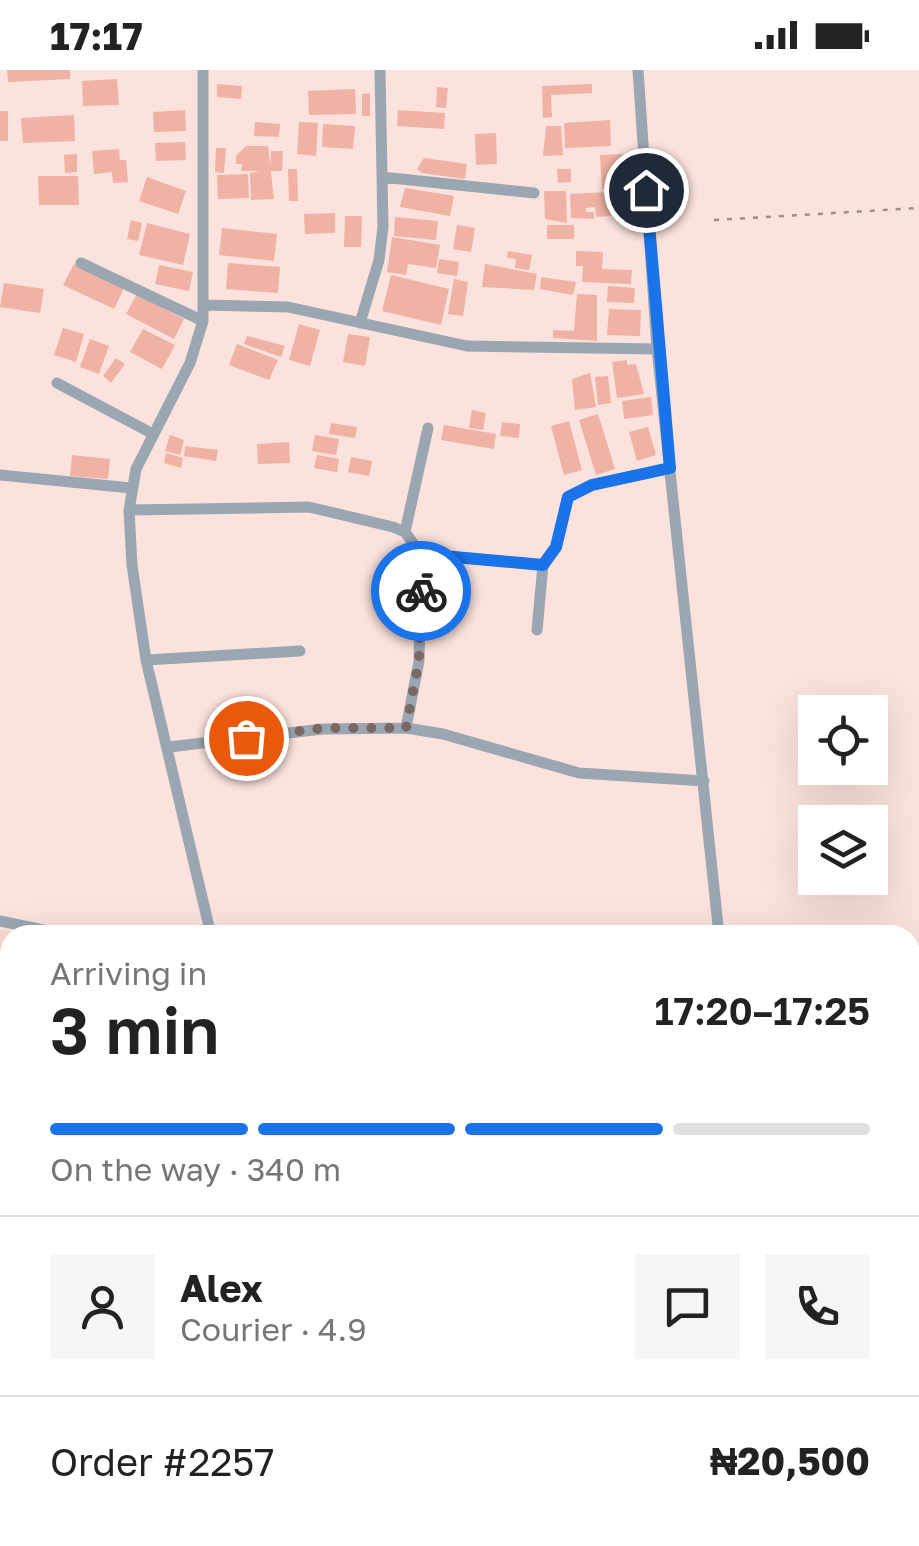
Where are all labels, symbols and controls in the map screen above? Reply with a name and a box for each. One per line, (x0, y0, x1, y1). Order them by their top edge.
text: 17:17 (50, 13, 143, 58)
pin (604, 148, 689, 233)
icon: home (619, 163, 674, 218)
courier (371, 541, 471, 641)
icon: bike (394, 564, 449, 619)
map controls (798, 695, 888, 895)
button: locate (798, 695, 888, 785)
pin (204, 696, 289, 781)
icon: bag (219, 711, 274, 766)
button: layers (798, 805, 888, 895)
text: Arriving in (50, 954, 207, 992)
text: 17:20–17:25 (654, 988, 870, 1033)
text: 3 min (50, 990, 219, 1068)
text: On the way · 340 m (50, 1150, 341, 1188)
button: person (50, 1254, 155, 1359)
button: chat (635, 1254, 740, 1359)
button: phone (765, 1254, 870, 1359)
text: Alex (180, 1265, 263, 1310)
text: Courier · 4.9 (180, 1310, 367, 1348)
text: ₦20,500 (710, 1438, 870, 1483)
text: Order #2257 (50, 1439, 274, 1484)

